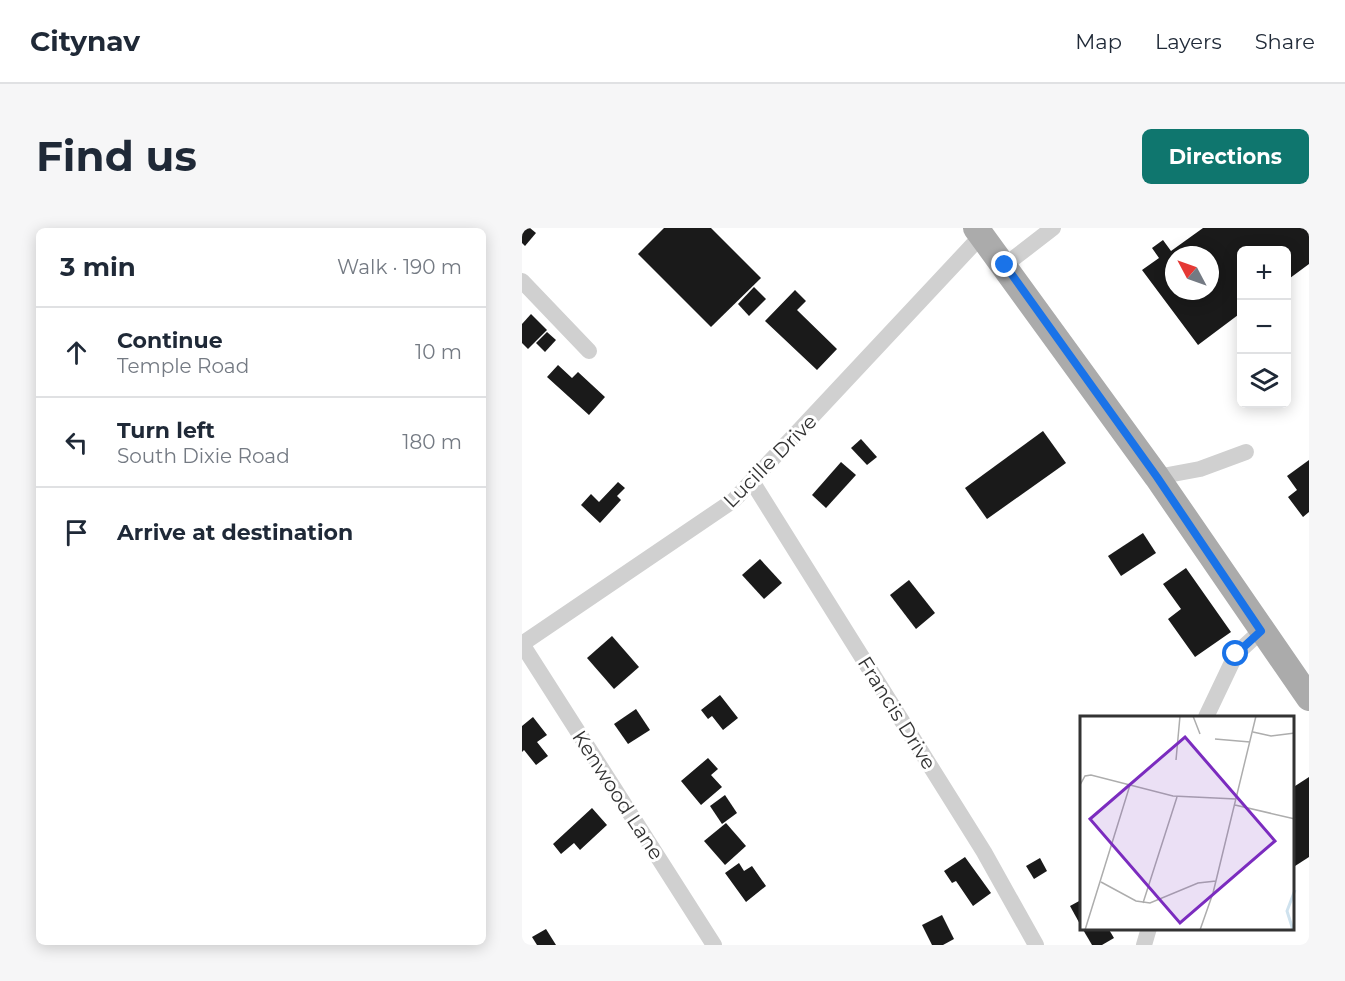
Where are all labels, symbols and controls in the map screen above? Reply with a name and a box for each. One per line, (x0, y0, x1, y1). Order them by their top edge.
text: Citynav (30, 24, 140, 58)
text: Map (1075, 29, 1122, 54)
text: Layers (1155, 29, 1222, 54)
text: Share (1255, 29, 1315, 54)
button: Directions (1142, 129, 1309, 184)
text: Find us (36, 130, 197, 182)
north arrow (1165, 246, 1219, 300)
map controls (1237, 246, 1291, 408)
button: + (1237, 246, 1291, 300)
text: 3 min (60, 251, 136, 283)
route end (991, 251, 1017, 277)
text: Walk · 190 m (337, 255, 462, 279)
button: − (1237, 300, 1291, 354)
text: Continue (117, 327, 223, 354)
icon: ahead (60, 336, 93, 369)
text: 10 m (415, 340, 462, 364)
text: Temple Road (117, 354, 249, 378)
button: layers (1237, 354, 1291, 408)
street label: Lucille Drive (718, 409, 822, 513)
text: Turn left (117, 417, 215, 444)
icon: left (60, 426, 93, 459)
text: 180 m (402, 430, 462, 454)
text: South Dixie Road (117, 444, 290, 468)
icon: arrive (60, 516, 93, 549)
text: Arrive at destination (117, 519, 353, 546)
route start (1222, 640, 1248, 666)
street label: Francis Drive (853, 652, 941, 774)
inset map (1080, 716, 1294, 930)
street label: Kenwood Lane (567, 726, 669, 864)

